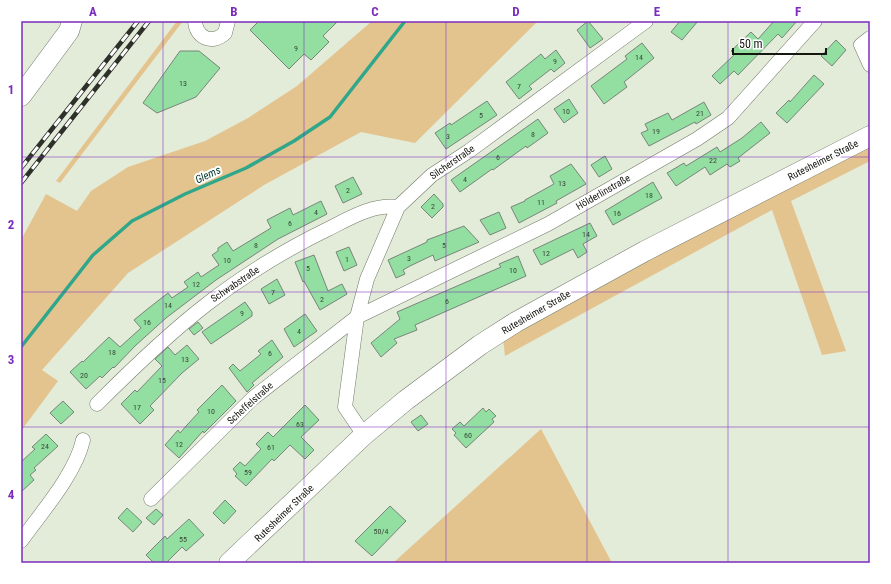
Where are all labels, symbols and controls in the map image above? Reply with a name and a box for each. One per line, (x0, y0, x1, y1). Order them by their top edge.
text: A (89, 4, 97, 19)
text: B (230, 4, 238, 19)
text: C (371, 4, 379, 19)
text: D (512, 4, 520, 19)
text: E (654, 4, 661, 19)
text: F (795, 4, 801, 19)
scale bar (733, 30, 826, 56)
text: 50 m (739, 37, 763, 51)
house number: 9 (294, 44, 298, 53)
house number: 14 (635, 53, 643, 62)
house number: 9 (553, 57, 557, 66)
house number: 13 (179, 79, 187, 88)
text: 1 (8, 82, 14, 97)
house number: 7 (517, 82, 521, 91)
house number: 10 (562, 107, 570, 116)
house number: 21 (696, 109, 704, 118)
house number: 5 (479, 111, 483, 120)
house number: 19 (652, 127, 660, 136)
house number: 8 (531, 130, 535, 139)
house number: 3 (446, 132, 450, 141)
street label: Rutesheimer Straße (786, 137, 860, 182)
street label: Silcherstraße (428, 142, 477, 181)
house number: 6 (496, 153, 500, 162)
house number: 22 (709, 156, 717, 165)
water label: Glems (193, 163, 223, 187)
street label: Hölderlinstraße (574, 172, 632, 212)
house number: 4 (463, 175, 467, 184)
house number: 13 (558, 179, 566, 188)
house number: 2 (346, 186, 350, 195)
house number: 18 (645, 191, 653, 200)
house number: 11 (537, 198, 545, 207)
house number: 2 (431, 202, 435, 211)
house number: 4 (314, 208, 318, 217)
house number: 16 (613, 209, 621, 218)
text: 2 (8, 217, 15, 232)
house number: 6 (288, 219, 292, 228)
house number: 14 (582, 230, 590, 239)
house number: 8 (254, 241, 258, 250)
house number: 5 (442, 241, 446, 250)
house number: 12 (542, 249, 550, 258)
house number: 3 (407, 254, 411, 263)
house number: 1 (345, 255, 349, 264)
house number: 10 (223, 256, 231, 265)
street label: Schwabstraße (209, 264, 262, 304)
house number: 5 (306, 264, 310, 273)
house number: 10 (509, 266, 517, 275)
house number: 12 (192, 280, 200, 289)
house number: 7 (271, 288, 275, 297)
street label: Rutesheimer Straße (500, 288, 573, 336)
house number: 2 (320, 295, 324, 304)
house number: 6 (445, 297, 449, 306)
house number: 14 (164, 301, 172, 310)
house number: 9 (240, 309, 244, 318)
house number: 16 (143, 318, 151, 327)
house number: 4 (297, 327, 301, 336)
house number: 18 (108, 348, 116, 357)
house number: 6 (268, 349, 272, 358)
text: 3 (8, 352, 14, 367)
house number: 13 (181, 355, 189, 364)
house number: 20 (80, 371, 88, 380)
house number: 15 (158, 376, 166, 385)
street label: Scheffelstraße (225, 379, 275, 426)
house number: 17 (133, 403, 141, 412)
house number: 10 (207, 407, 215, 416)
house number: 63 (296, 420, 304, 429)
house number: 60 (464, 431, 472, 440)
house number: 12 (175, 440, 183, 449)
house number: 24 (41, 442, 49, 451)
house number: 61 (267, 443, 275, 452)
house number: 59 (244, 468, 252, 477)
street label: Rutesheimer Straße (252, 482, 316, 544)
text: 4 (8, 487, 15, 502)
house number: 50/4 (374, 527, 388, 536)
house number: 55 (179, 535, 187, 544)

